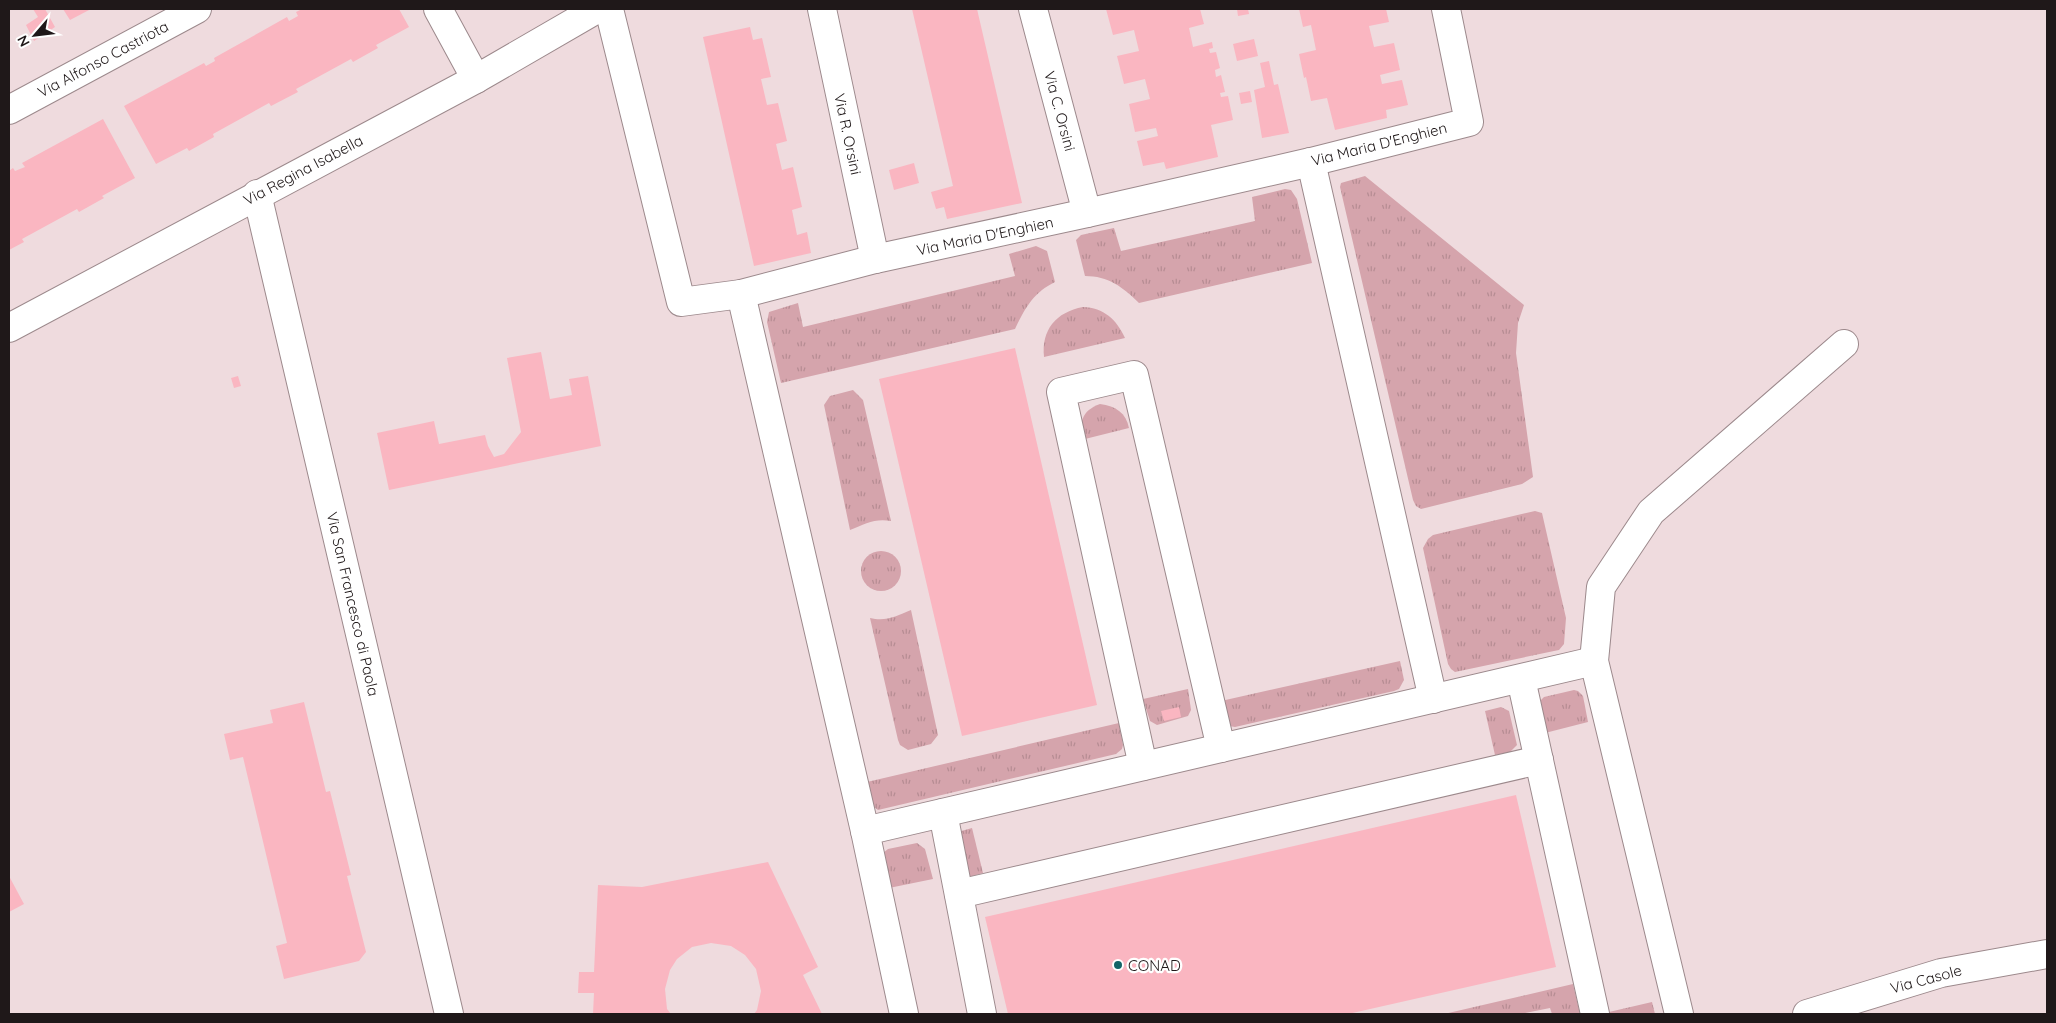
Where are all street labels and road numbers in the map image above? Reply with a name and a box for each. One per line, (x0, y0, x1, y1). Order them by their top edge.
street label: Via Alfonso Castriota (34, 16, 172, 102)
street label: Via C. Orsini (1040, 69, 1080, 153)
street label: Via R. Orsini (830, 92, 866, 176)
street label: Via Maria D'Enghien (1309, 118, 1449, 170)
street label: Via Regina Isabella (240, 130, 366, 210)
street label: Via Maria D'Enghien (915, 212, 1055, 260)
street label: Via San Francesco di Paola (323, 510, 383, 698)
street label: Via Casole (1888, 960, 1964, 998)

